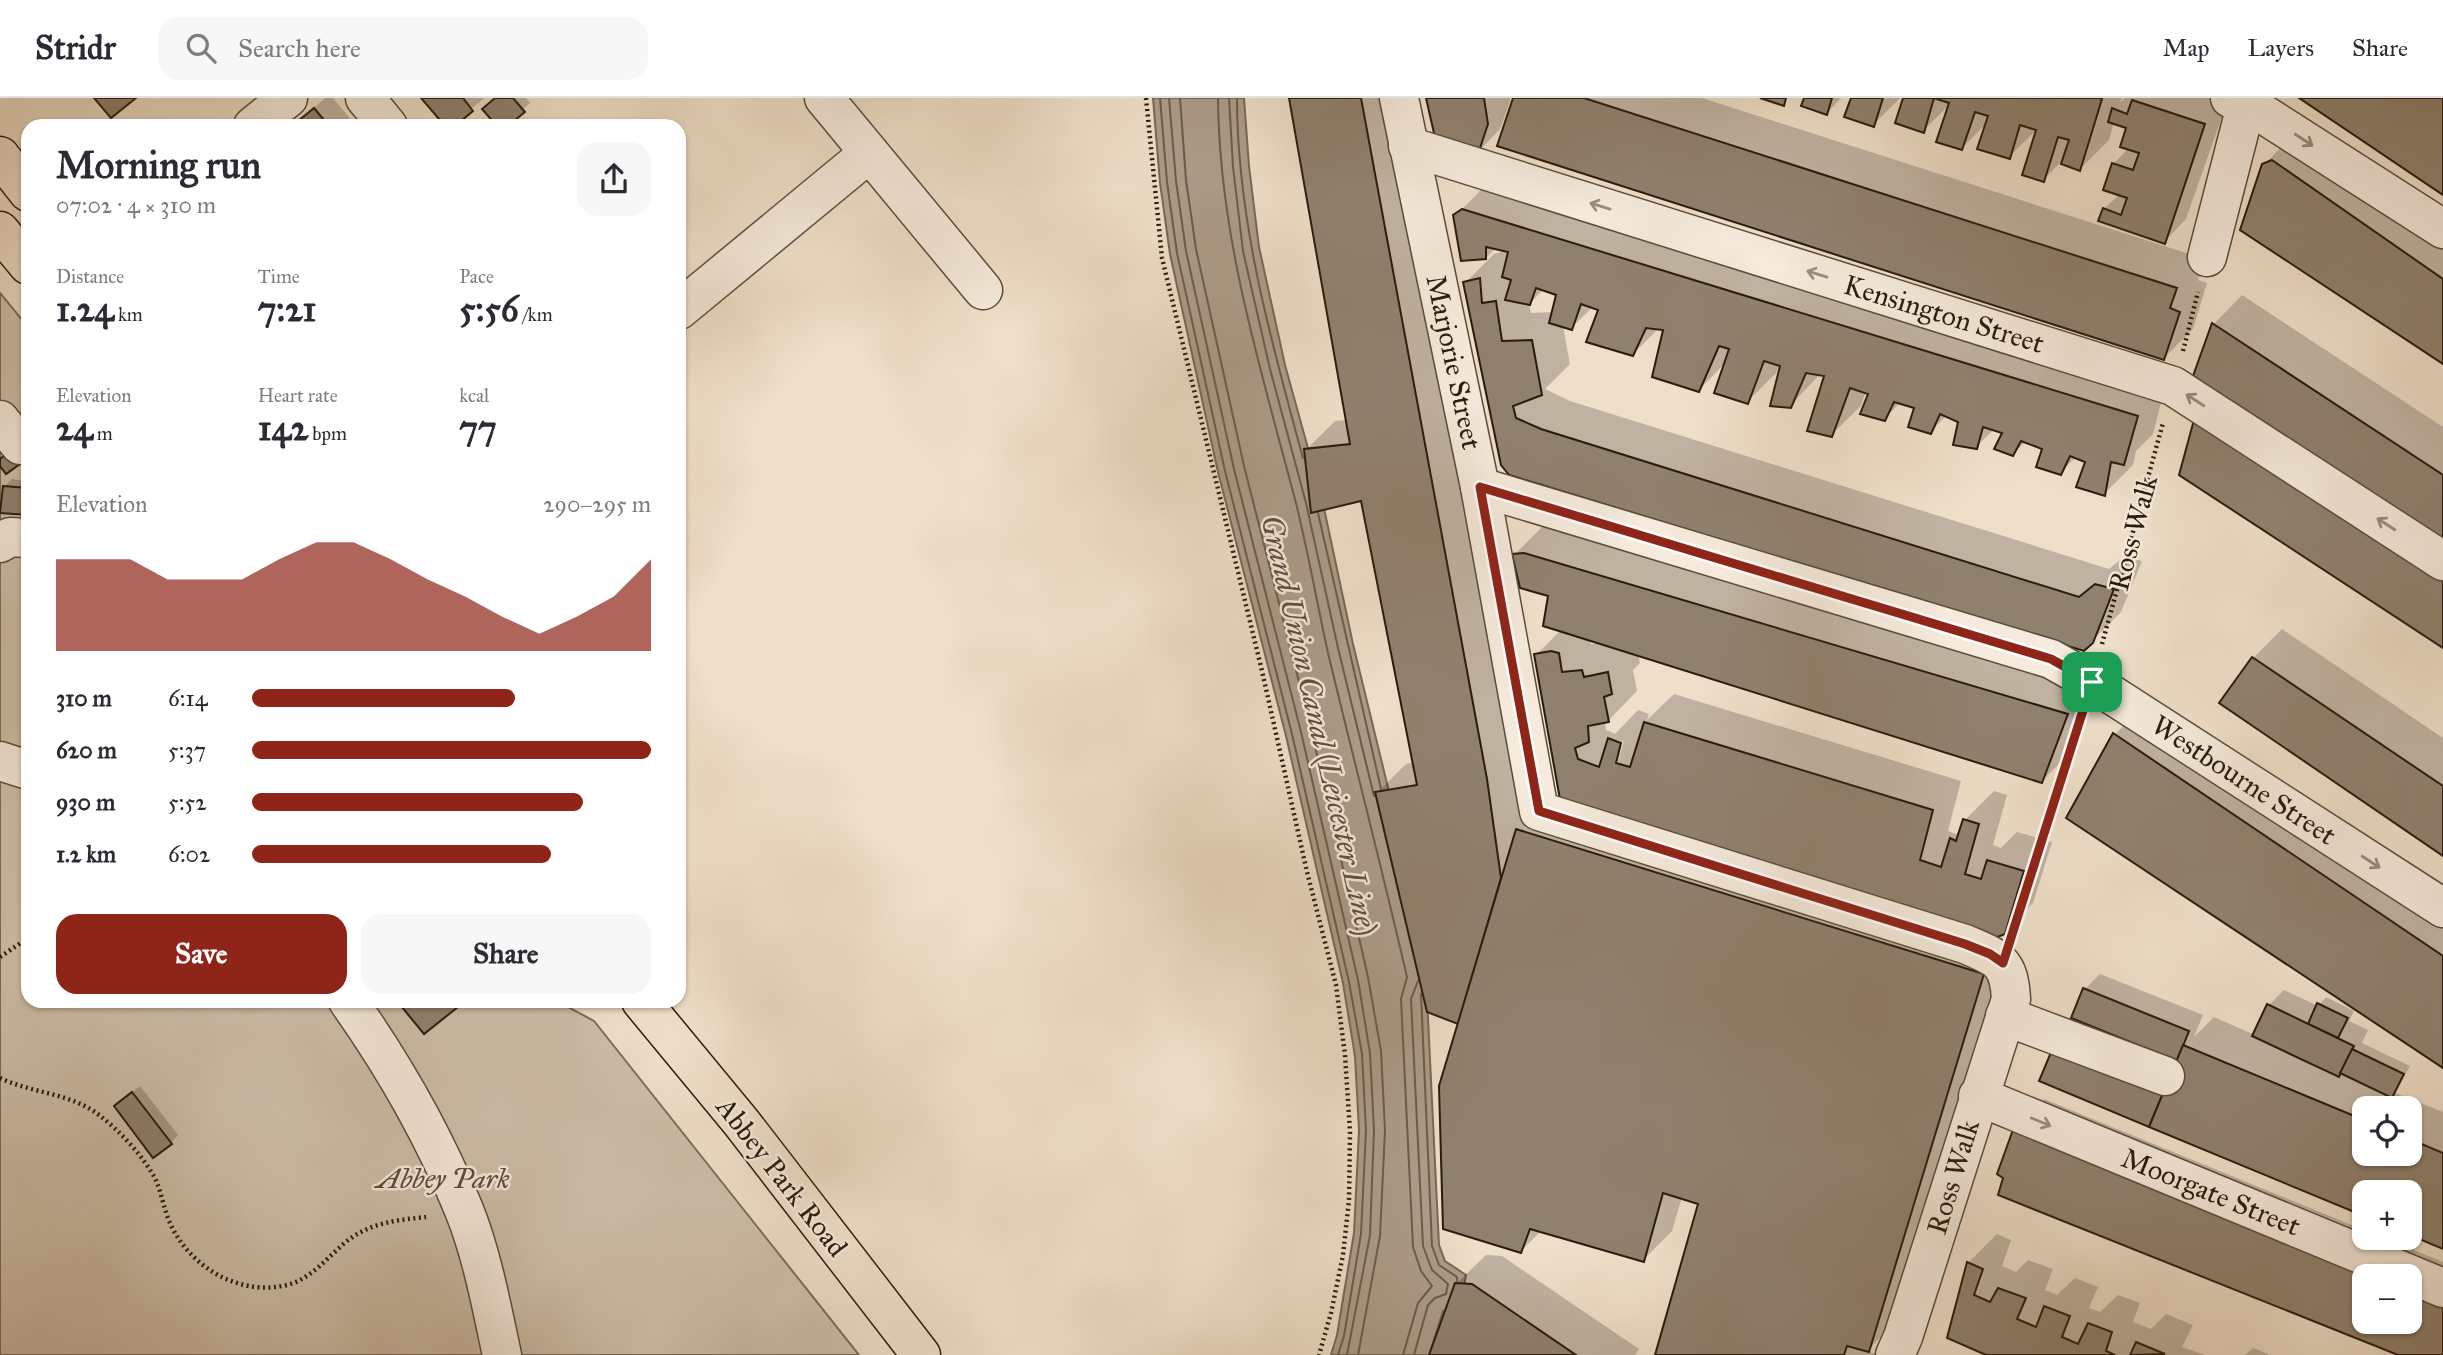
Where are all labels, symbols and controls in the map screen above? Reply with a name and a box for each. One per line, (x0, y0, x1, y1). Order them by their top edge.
search box (158, 17, 648, 80)
text: Stridr (35, 28, 116, 68)
icon: search (182, 29, 220, 67)
text: Search here (238, 32, 361, 64)
text: Map (2163, 33, 2210, 63)
text: Layers (2248, 33, 2314, 63)
text: Share (2352, 33, 2408, 63)
one-way arrow (2294, 133, 2313, 147)
text: Morning run (56, 142, 261, 188)
button: share (577, 142, 651, 216)
text: 07:02 · 4 × 310 m (56, 191, 216, 219)
one-way arrow (1590, 199, 1612, 212)
text: Distance (56, 265, 124, 288)
text: Time (258, 265, 300, 288)
text: Pace (459, 265, 494, 288)
one-way arrow (1807, 267, 1829, 280)
street label: Kensington Street (1840, 267, 2048, 361)
street label: Marjorie Street (1418, 272, 1490, 453)
text: 1.24 (56, 288, 114, 331)
text: 7:21 (258, 288, 316, 331)
text: 5:56 (459, 288, 519, 331)
text: km (114, 303, 143, 326)
text: /km (519, 303, 553, 326)
text: Elevation (56, 384, 131, 407)
text: Heart rate (258, 384, 338, 407)
text: kcal (459, 384, 489, 407)
one-way arrow (2186, 393, 2205, 407)
text: 24 (56, 407, 93, 450)
text: 142 (258, 407, 308, 450)
text: 77 (459, 407, 497, 450)
text: m (93, 422, 113, 445)
text: bpm (308, 422, 347, 445)
street label: Ross Walk (2101, 472, 2165, 594)
text: Elevation (56, 490, 147, 518)
text: 290–295 m (543, 490, 651, 518)
water label: Grand Union Canal (Leicester Line) (1252, 511, 1385, 939)
one-way arrow (2377, 517, 2396, 531)
pin (2062, 652, 2122, 712)
icon: arrive (2073, 663, 2111, 701)
text: 310 m (56, 684, 112, 712)
text: 6:14 (168, 684, 208, 712)
street label: Westbourne Street (2145, 707, 2343, 853)
text: 620 m (56, 736, 117, 764)
text: 5:37 (168, 736, 206, 764)
text: 930 m (56, 788, 115, 816)
text: 5:52 (168, 788, 207, 816)
text: 1.2 km (56, 840, 116, 868)
text: 6:02 (168, 840, 210, 868)
one-way arrow (2361, 854, 2380, 869)
button: Save (56, 914, 347, 994)
button: Share (361, 914, 651, 994)
street label: Abbey Park Road (708, 1089, 855, 1264)
map controls (2352, 1096, 2422, 1334)
button: locate (2352, 1096, 2422, 1166)
street label: Ross Walk (1919, 1116, 1987, 1238)
one-way arrow (2030, 1116, 2052, 1129)
street label: Moorgate Street (2117, 1140, 2306, 1244)
park label: Abbey Park (373, 1161, 510, 1196)
button: + (2352, 1180, 2422, 1250)
button: − (2352, 1264, 2422, 1334)

